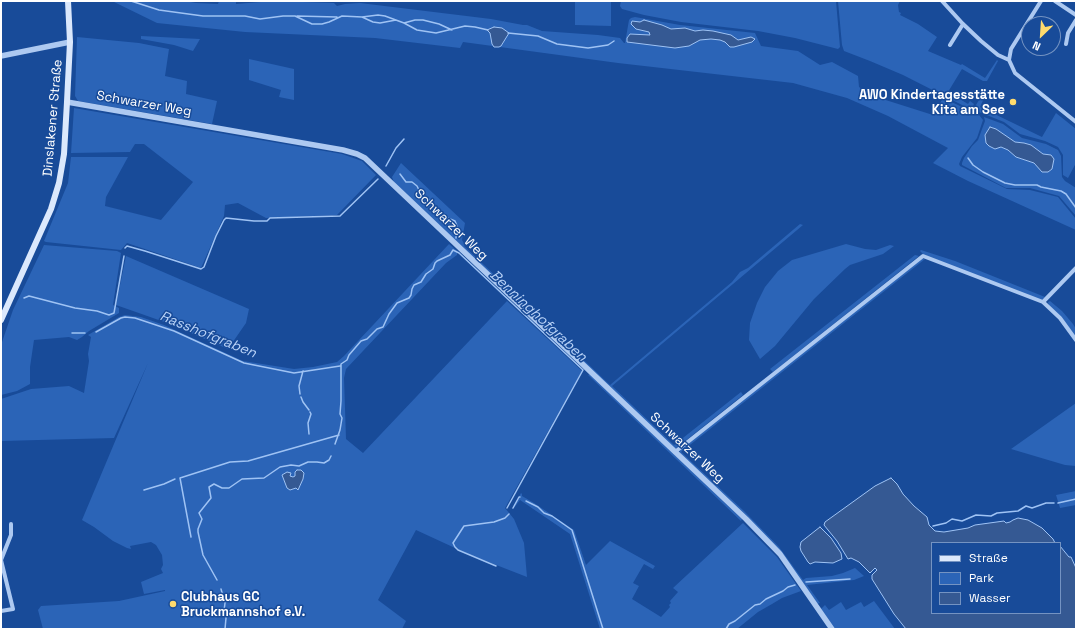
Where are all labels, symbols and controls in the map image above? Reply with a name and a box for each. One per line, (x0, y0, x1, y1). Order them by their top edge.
north arrow (1021, 16, 1061, 56)
text: N (1030, 38, 1043, 54)
street label: Dinslakener Straße (40, 59, 66, 177)
place label: AWO Kindertagesstätte Kita am See (859, 87, 1005, 118)
street label: Schwarzer Weg (95, 88, 193, 120)
marker: AWO Kindertagesstätte Kita am See (1008, 97, 1018, 107)
street label: Schwarzer Weg (411, 186, 491, 264)
water label: Benninghofgraben (486, 267, 590, 365)
water label: Rasshofgraben (157, 308, 259, 362)
street label: Schwarzer Weg (647, 410, 727, 486)
legend (931, 542, 1061, 614)
text: Straße (969, 550, 1008, 566)
text: Park (969, 570, 994, 586)
place label: Clubhaus GC Bruckmannshof e.V. (181, 589, 305, 620)
text: Wasser (969, 590, 1011, 606)
marker: Clubhaus GC Bruckmannshof e.V. (168, 599, 178, 609)

